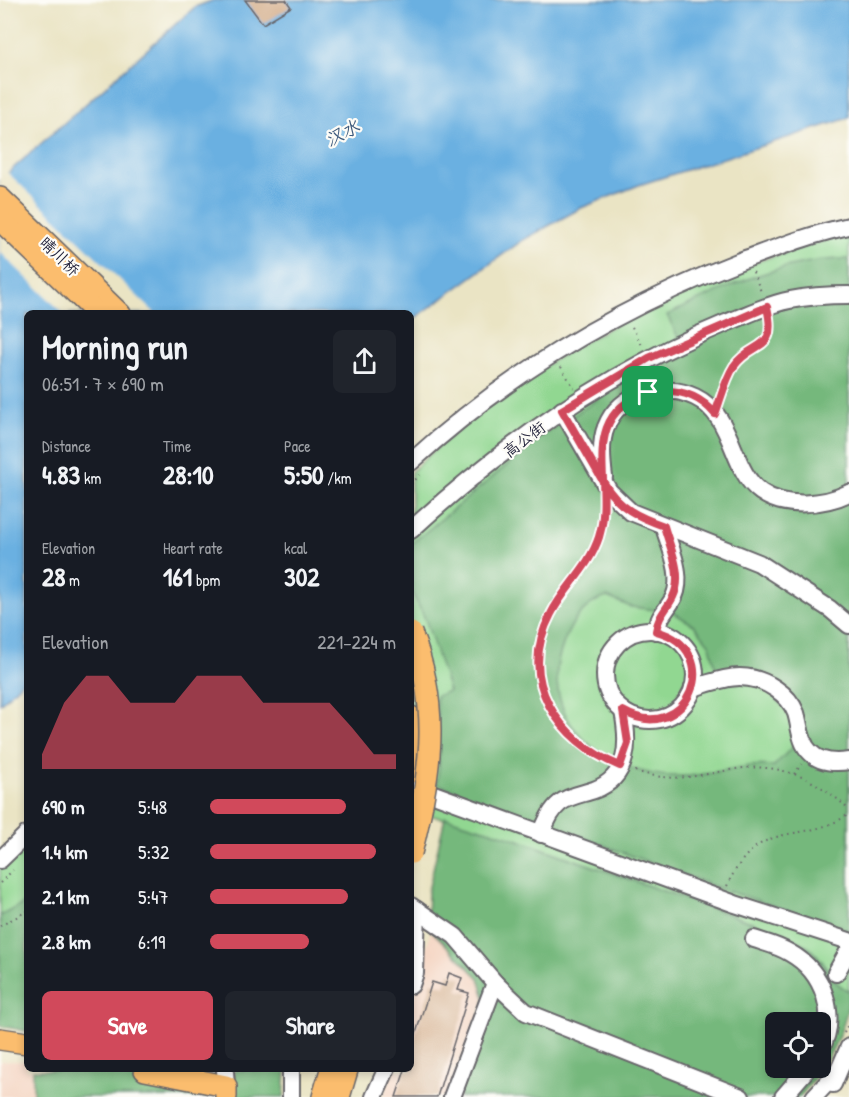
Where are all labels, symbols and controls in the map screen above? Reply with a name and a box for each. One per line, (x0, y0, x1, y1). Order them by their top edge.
water label: 汉水 (320, 113, 365, 152)
street label: 晴川桥 (35, 231, 85, 281)
text: Morning run (42, 325, 188, 369)
button: share (333, 330, 396, 393)
pin (622, 366, 673, 417)
text: 06:51 · 7 × 690 m (42, 370, 164, 397)
icon: arrive (631, 375, 664, 408)
street label: 高公街 (498, 416, 550, 462)
text: Distance (42, 435, 91, 457)
text: Time (163, 435, 191, 457)
text: Pace (284, 435, 311, 457)
text: 4.83 (42, 457, 80, 492)
text: 28:10 (163, 457, 214, 492)
text: 5:50 (284, 457, 324, 492)
text: km (80, 467, 101, 489)
text: /km (324, 467, 352, 489)
text: Elevation (42, 537, 95, 559)
text: Heart rate (163, 537, 223, 559)
text: kcal (284, 537, 307, 559)
text: 28 (42, 559, 65, 594)
text: 161 (163, 559, 192, 594)
text: 302 (284, 559, 319, 594)
text: m (65, 569, 80, 591)
text: bpm (192, 569, 220, 591)
text: Elevation (42, 628, 108, 655)
text: 221–224 m (317, 628, 396, 655)
text: 690 m (42, 793, 84, 820)
text: 5:48 (138, 793, 167, 820)
text: 1.4 km (42, 838, 88, 865)
text: 5:32 (138, 838, 169, 865)
text: 2.1 km (42, 883, 89, 910)
text: 5:47 (138, 883, 169, 910)
text: 2.8 km (42, 928, 91, 955)
text: 6:19 (138, 928, 165, 955)
button: Save (42, 991, 213, 1060)
button: Share (225, 991, 396, 1060)
map controls (765, 1012, 831, 1078)
button: locate (765, 1012, 831, 1078)

